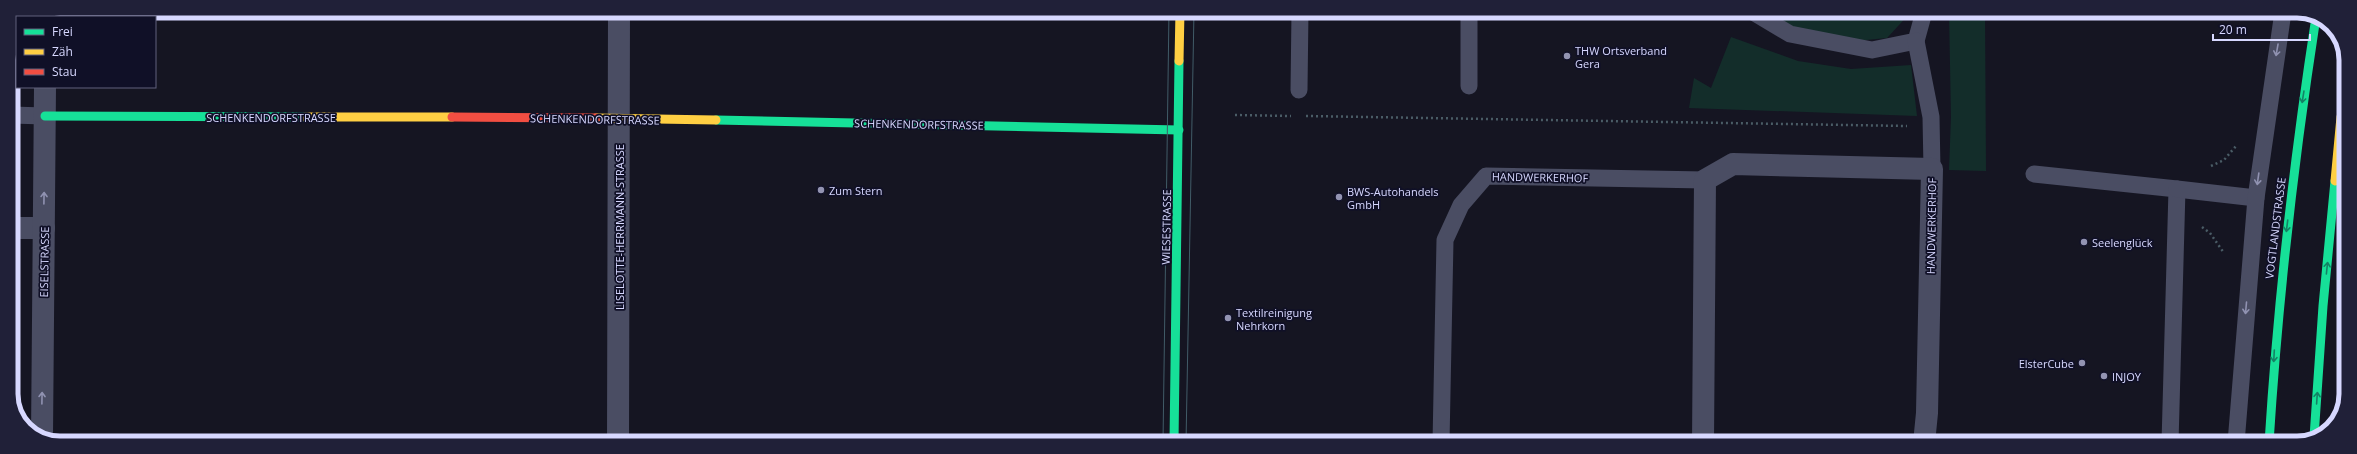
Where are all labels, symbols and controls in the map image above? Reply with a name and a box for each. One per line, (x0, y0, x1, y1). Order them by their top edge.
legend (16, 16, 156, 88)
scale bar (2213, 16, 2310, 42)
text: 20 m (2219, 21, 2247, 38)
text: Frei (52, 23, 73, 40)
text: Zäh (52, 43, 73, 60)
place label: THW Ortsverband Gera (1575, 43, 1667, 71)
one-way arrow (2273, 43, 2281, 56)
marker: THW Ortsverband Gera (1562, 51, 1572, 61)
text: Stau (52, 63, 77, 80)
one-way arrow (2299, 90, 2307, 103)
street label: SCHENKENDORFSTRASSE (206, 110, 336, 125)
street label: SCHENKENDORFSTRASSE (530, 110, 660, 128)
street label: SCHENKENDORFSTRASSE (854, 115, 984, 133)
street label: LISELOTTE-HERRMANN-STRASSE (612, 144, 627, 310)
street label: HANDWERKERHOF (1492, 169, 1589, 185)
one-way arrow (2254, 172, 2262, 185)
street label: VOGTLANDSTRASSE (2261, 176, 2289, 280)
street label: HANDWERKERHOF (1923, 177, 1939, 274)
place label: Zum Stern (829, 183, 882, 198)
place label: BWS-Autohandels GmbH (1347, 184, 1439, 212)
marker: Zum Stern (816, 185, 826, 195)
street label: WIESESTRASSE (1158, 189, 1174, 265)
one-way arrow (41, 192, 48, 205)
marker: BWS-Autohandels GmbH (1334, 192, 1344, 202)
one-way arrow (2283, 219, 2291, 232)
street label: EISELSTRASSE (36, 226, 52, 298)
place label: Seelenglück (2092, 235, 2153, 250)
marker: Seelenglück (2079, 237, 2089, 247)
one-way arrow (2323, 262, 2330, 275)
one-way arrow (2243, 301, 2250, 314)
place label: Textilreinigung Nehrkorn (1236, 305, 1312, 333)
marker: Textilreinigung Nehrkorn (1223, 313, 1233, 323)
one-way arrow (2271, 349, 2278, 362)
place label: ElsterCube (2019, 356, 2074, 371)
marker: ElsterCube (2077, 358, 2087, 368)
place label: INJOY (2112, 369, 2142, 384)
marker: INJOY (2099, 371, 2109, 381)
one-way arrow (38, 392, 46, 405)
one-way arrow (2313, 392, 2320, 405)

